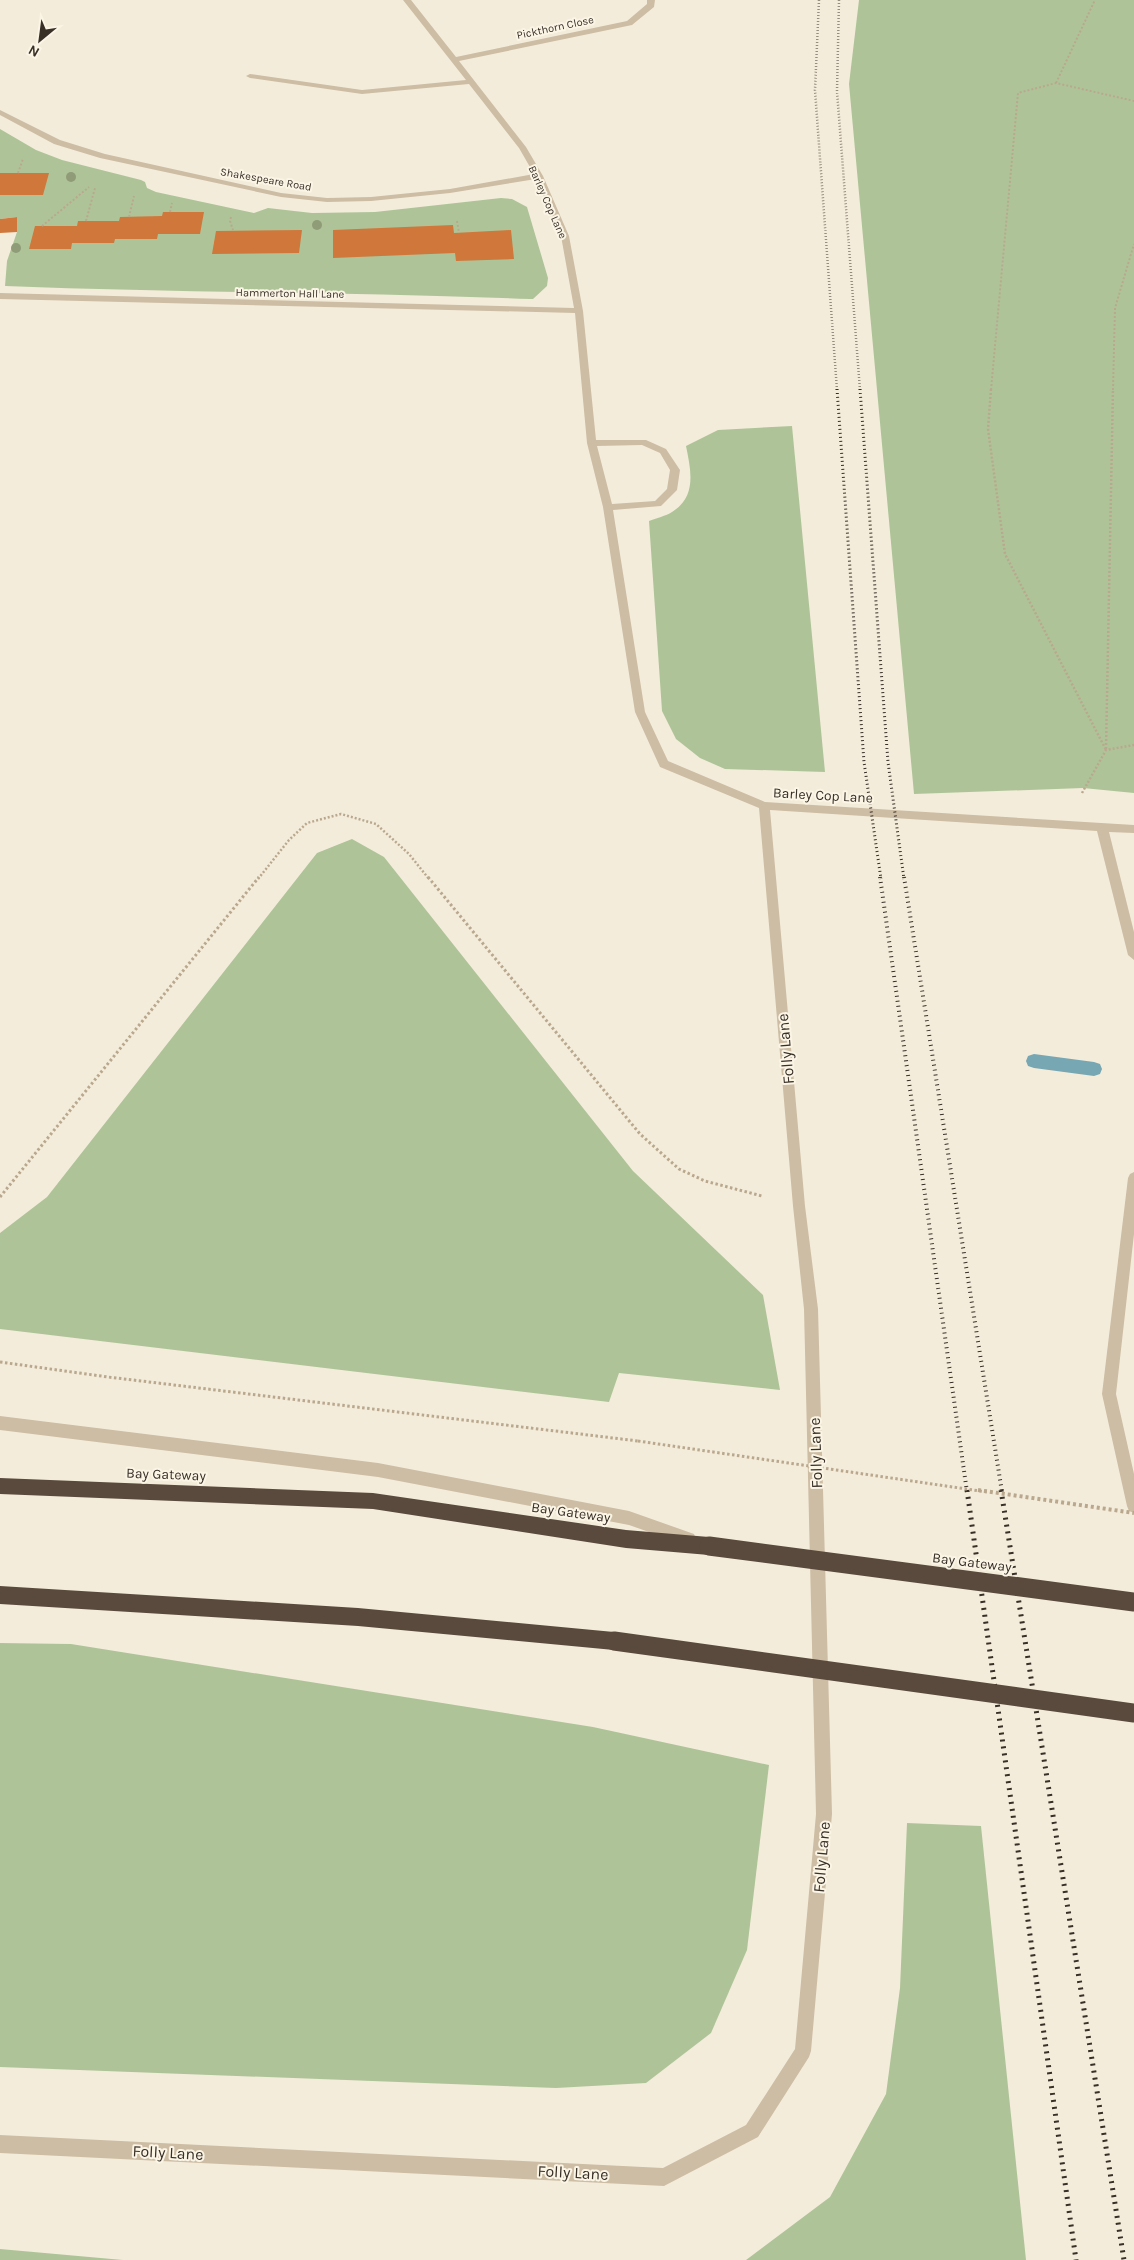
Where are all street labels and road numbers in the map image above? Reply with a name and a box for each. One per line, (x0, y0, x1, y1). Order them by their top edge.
street label: Pickthorn Close (515, 13, 595, 42)
street label: Barley Cop Lane (526, 164, 570, 241)
street label: Shakespeare Road (219, 165, 313, 194)
street label: Hammerton Hall Lane (236, 286, 345, 301)
street label: Barley Cop Lane (773, 784, 873, 807)
street label: Folly Lane (773, 1013, 798, 1085)
street label: Folly Lane (805, 1417, 826, 1489)
street label: Bay Gateway (126, 1465, 207, 1484)
street label: Bay Gateway (530, 1499, 612, 1527)
street label: Bay Gateway (931, 1549, 1013, 1576)
street label: Folly Lane (809, 1821, 834, 1893)
street label: Folly Lane (132, 2141, 204, 2164)
street label: Folly Lane (537, 2161, 609, 2184)

